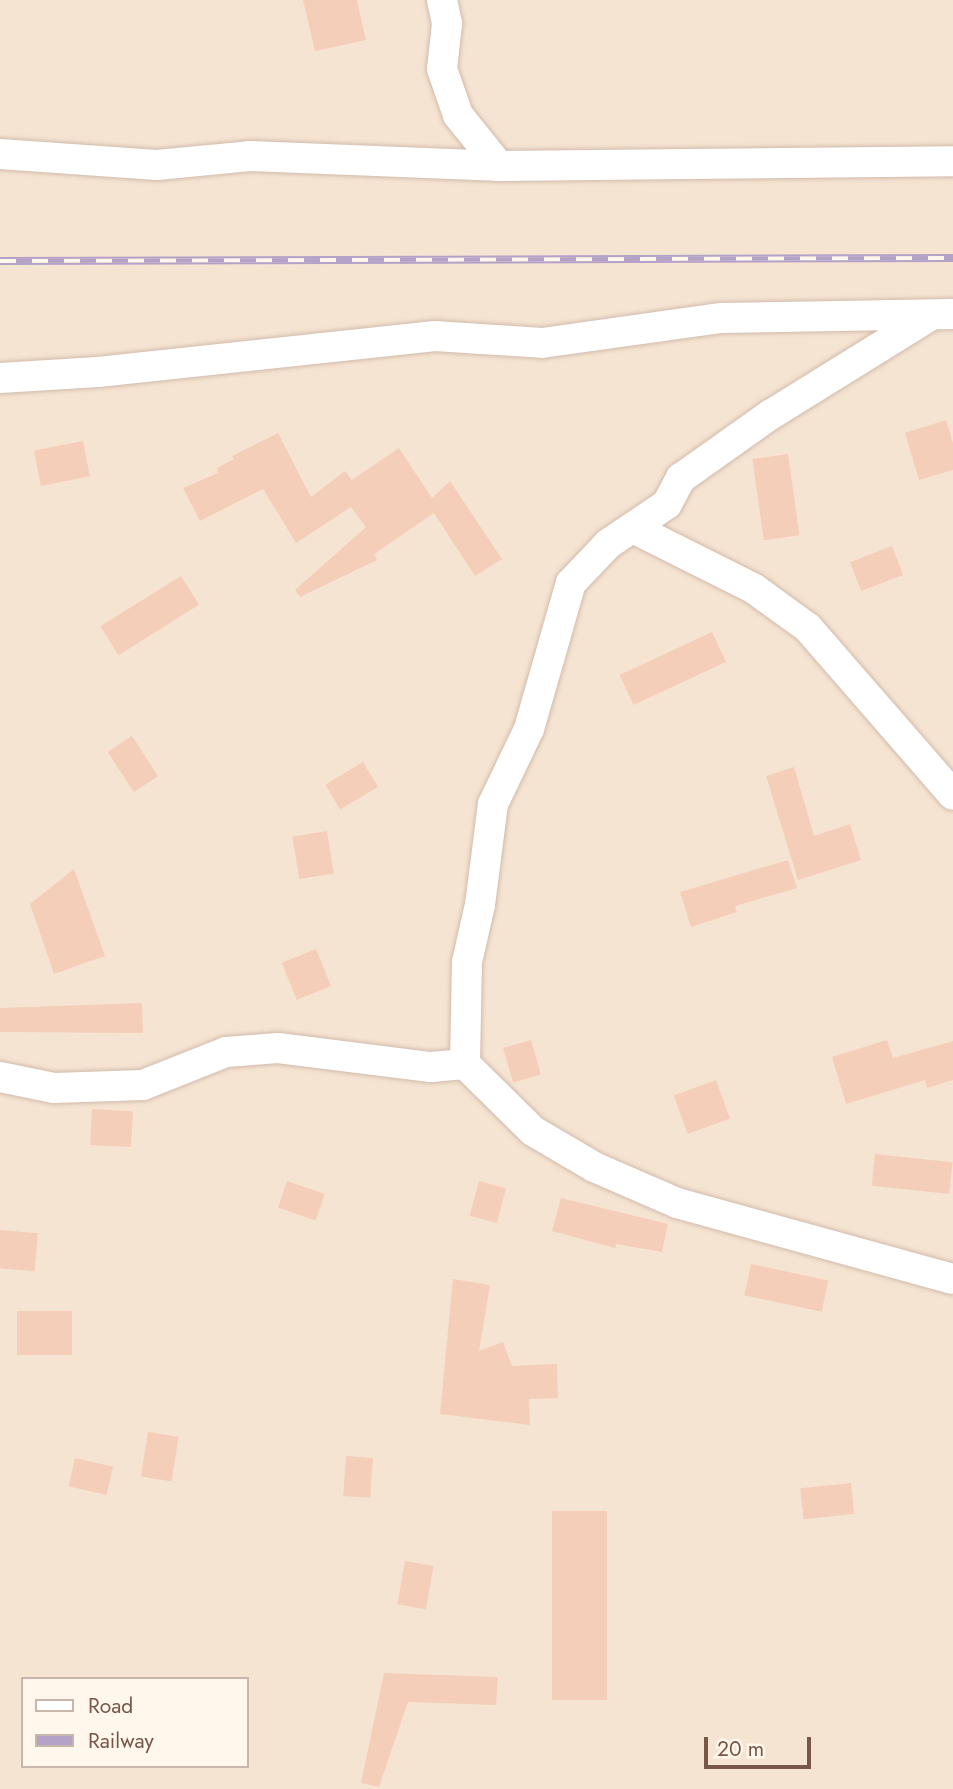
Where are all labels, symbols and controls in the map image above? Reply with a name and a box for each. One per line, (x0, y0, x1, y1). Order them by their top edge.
legend (21, 1677, 248, 1768)
text: Road (88, 1691, 133, 1721)
scale bar (708, 1722, 815, 1766)
text: Railway (88, 1726, 154, 1756)
text: 20 m (717, 1734, 764, 1764)

